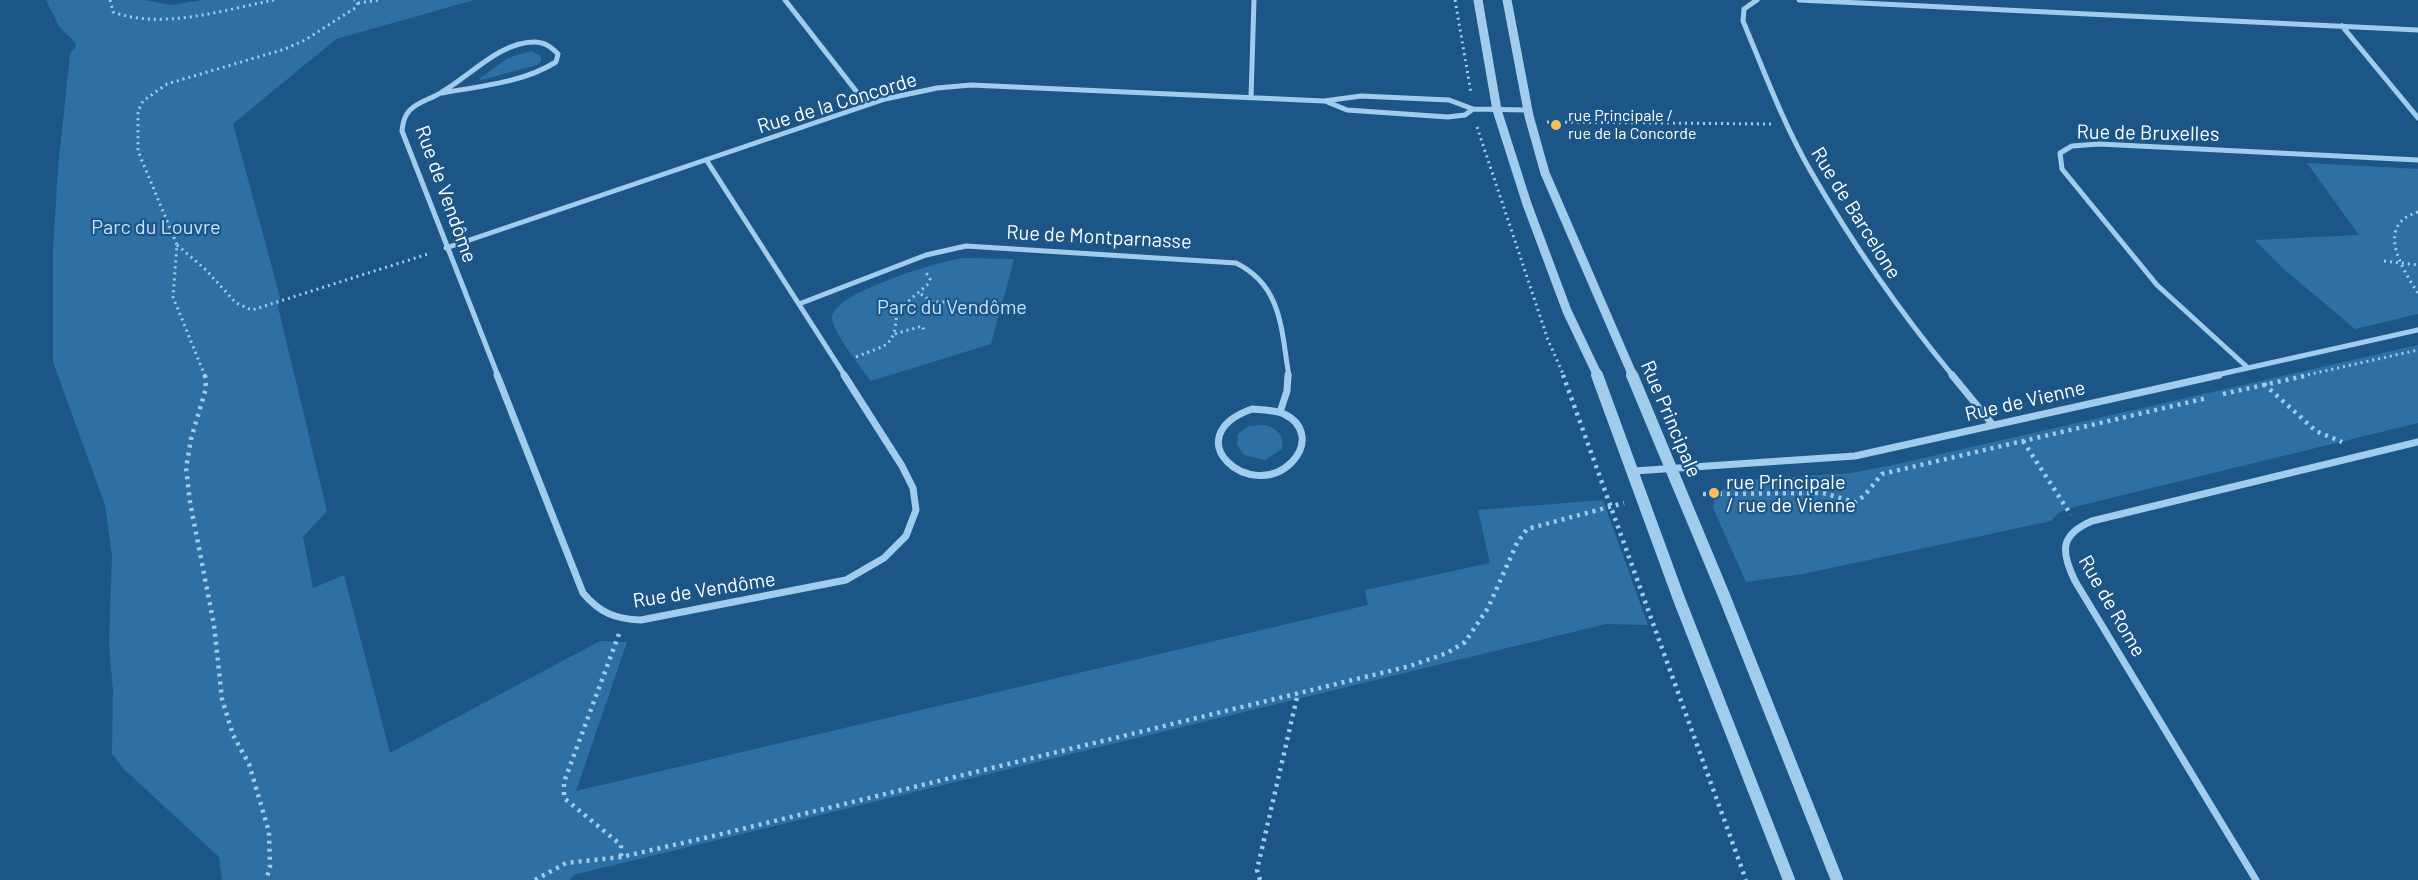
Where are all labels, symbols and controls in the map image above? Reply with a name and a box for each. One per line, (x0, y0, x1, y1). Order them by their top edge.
street label: Rue de la Concorde (754, 67, 920, 139)
place label: rue Principale / rue de la Concorde (1568, 106, 1697, 144)
marker: rue Principale / rue de la Concorde (1549, 118, 1563, 132)
street label: Rue de Bruxelles (2076, 120, 2220, 146)
street label: Rue de Vendôme (410, 122, 482, 266)
street label: Rue de Barcelone (1806, 143, 1906, 283)
park label: Parc du Louvre (91, 215, 221, 239)
street label: Rue de Montparnasse (1006, 220, 1192, 254)
park label: Parc du Vendôme (877, 295, 1027, 319)
street label: Rue Principale (1636, 357, 1706, 481)
street label: Rue de Vienne (1962, 375, 2088, 427)
place label: rue Principale / rue de Vienne (1726, 470, 1856, 517)
marker: rue Principale / rue de Vienne (1707, 486, 1721, 500)
street label: Rue de Rome (2073, 551, 2151, 661)
street label: Rue de Vendôme (631, 567, 777, 613)

